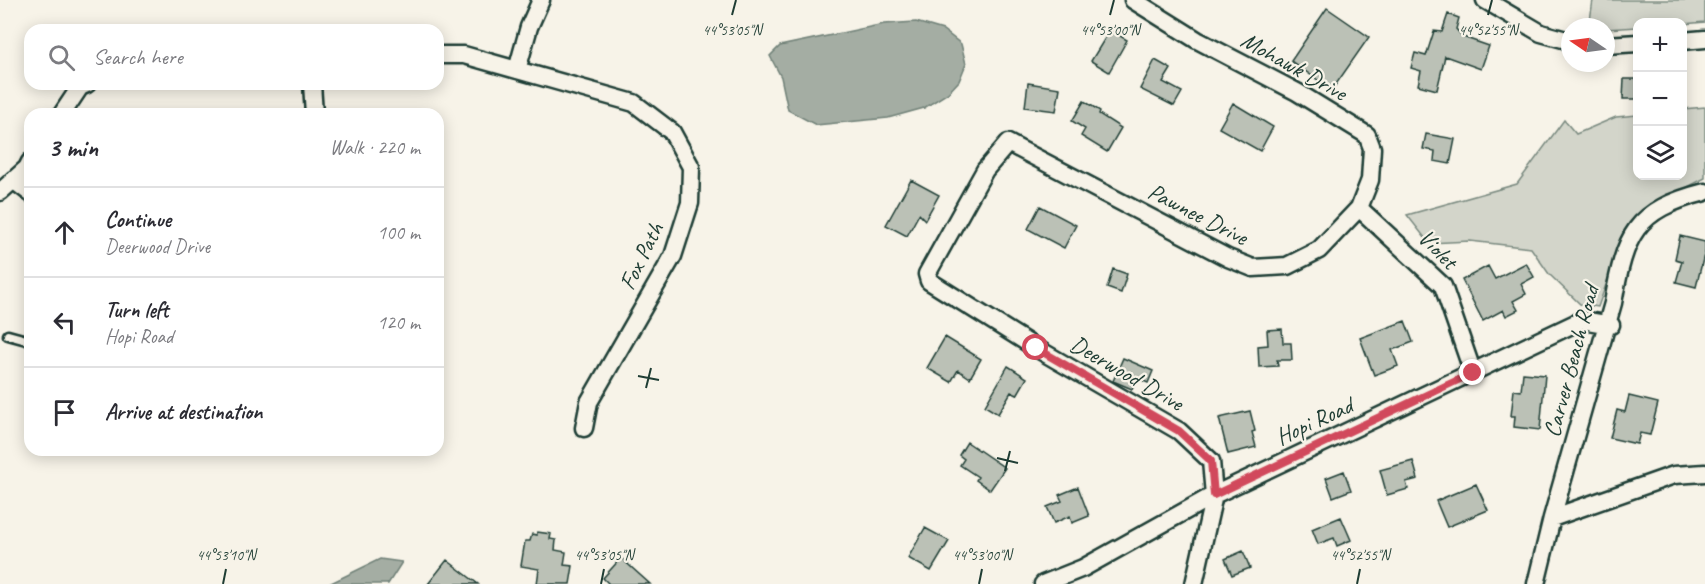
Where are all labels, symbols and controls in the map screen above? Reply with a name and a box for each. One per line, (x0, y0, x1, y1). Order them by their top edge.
north arrow (1561, 18, 1615, 72)
map controls (1633, 18, 1687, 180)
button: + (1633, 18, 1687, 72)
text: 44°53'05"N (702, 21, 765, 40)
text: 44°53'00"N (1080, 21, 1143, 40)
text: 44°52'55"N (1458, 21, 1521, 40)
search box (24, 24, 444, 90)
street label: Mohawk Drive (1236, 25, 1354, 108)
icon: search (45, 41, 78, 74)
text: Search here (93, 43, 183, 71)
button: − (1633, 72, 1687, 126)
button: layers (1633, 126, 1687, 180)
text: 3 min (48, 131, 98, 164)
text: Walk · 220 m (330, 135, 420, 160)
street label: Pawnee Drive (1143, 176, 1255, 253)
text: Continue (105, 206, 171, 234)
icon: ahead (48, 216, 81, 249)
street label: Fox Path (612, 216, 671, 295)
text: 100 m (377, 220, 420, 245)
street label: Violet (1412, 223, 1466, 277)
text: Deerwood Drive (105, 234, 210, 259)
street label: Carver Beach Road (1536, 278, 1607, 440)
text: Turn left (105, 296, 169, 324)
icon: left (48, 306, 81, 339)
text: 120 m (377, 310, 420, 335)
text: Hopi Road (105, 324, 173, 349)
street label: Deerwood Drive (1065, 329, 1191, 419)
route start (1022, 334, 1048, 360)
route end (1459, 359, 1485, 385)
street label: Hopi Road (1271, 389, 1361, 452)
icon: arrive (48, 396, 81, 429)
text: Arrive at destination (105, 398, 262, 426)
text: 44°53'10"N (196, 546, 259, 565)
text: 44°53'05"N (574, 546, 637, 565)
text: 44°53'00"N (952, 546, 1015, 565)
text: 44°52'55"N (1330, 546, 1393, 565)

